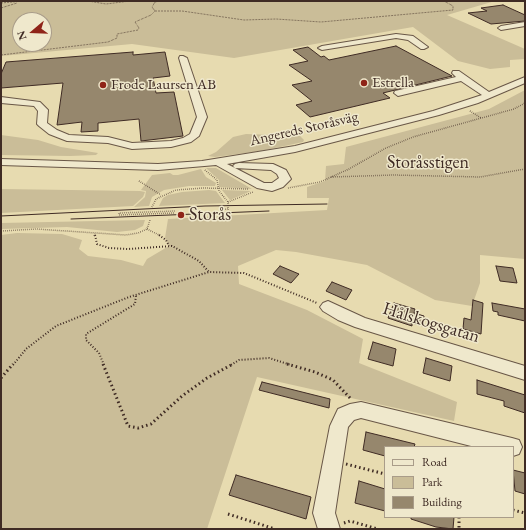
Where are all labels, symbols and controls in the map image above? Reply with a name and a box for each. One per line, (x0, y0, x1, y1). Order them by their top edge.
north arrow (12, 12, 52, 52)
text: N (14, 29, 30, 42)
place label: Estrella (372, 74, 414, 92)
place label: Frode Laursen AB (111, 76, 216, 94)
marker: Estrella (359, 78, 369, 88)
marker: Frode Laursen AB (98, 80, 108, 90)
street label: Angereds Storåsväg (248, 108, 360, 150)
street label: Storåsstigen (387, 152, 469, 174)
place label: Storås (189, 204, 231, 226)
marker: Storås (176, 210, 186, 220)
street label: Hålskogsgatan (380, 298, 482, 348)
legend (384, 446, 514, 518)
text: Road (422, 454, 447, 470)
text: Park (422, 474, 442, 490)
text: Building (422, 494, 462, 510)

